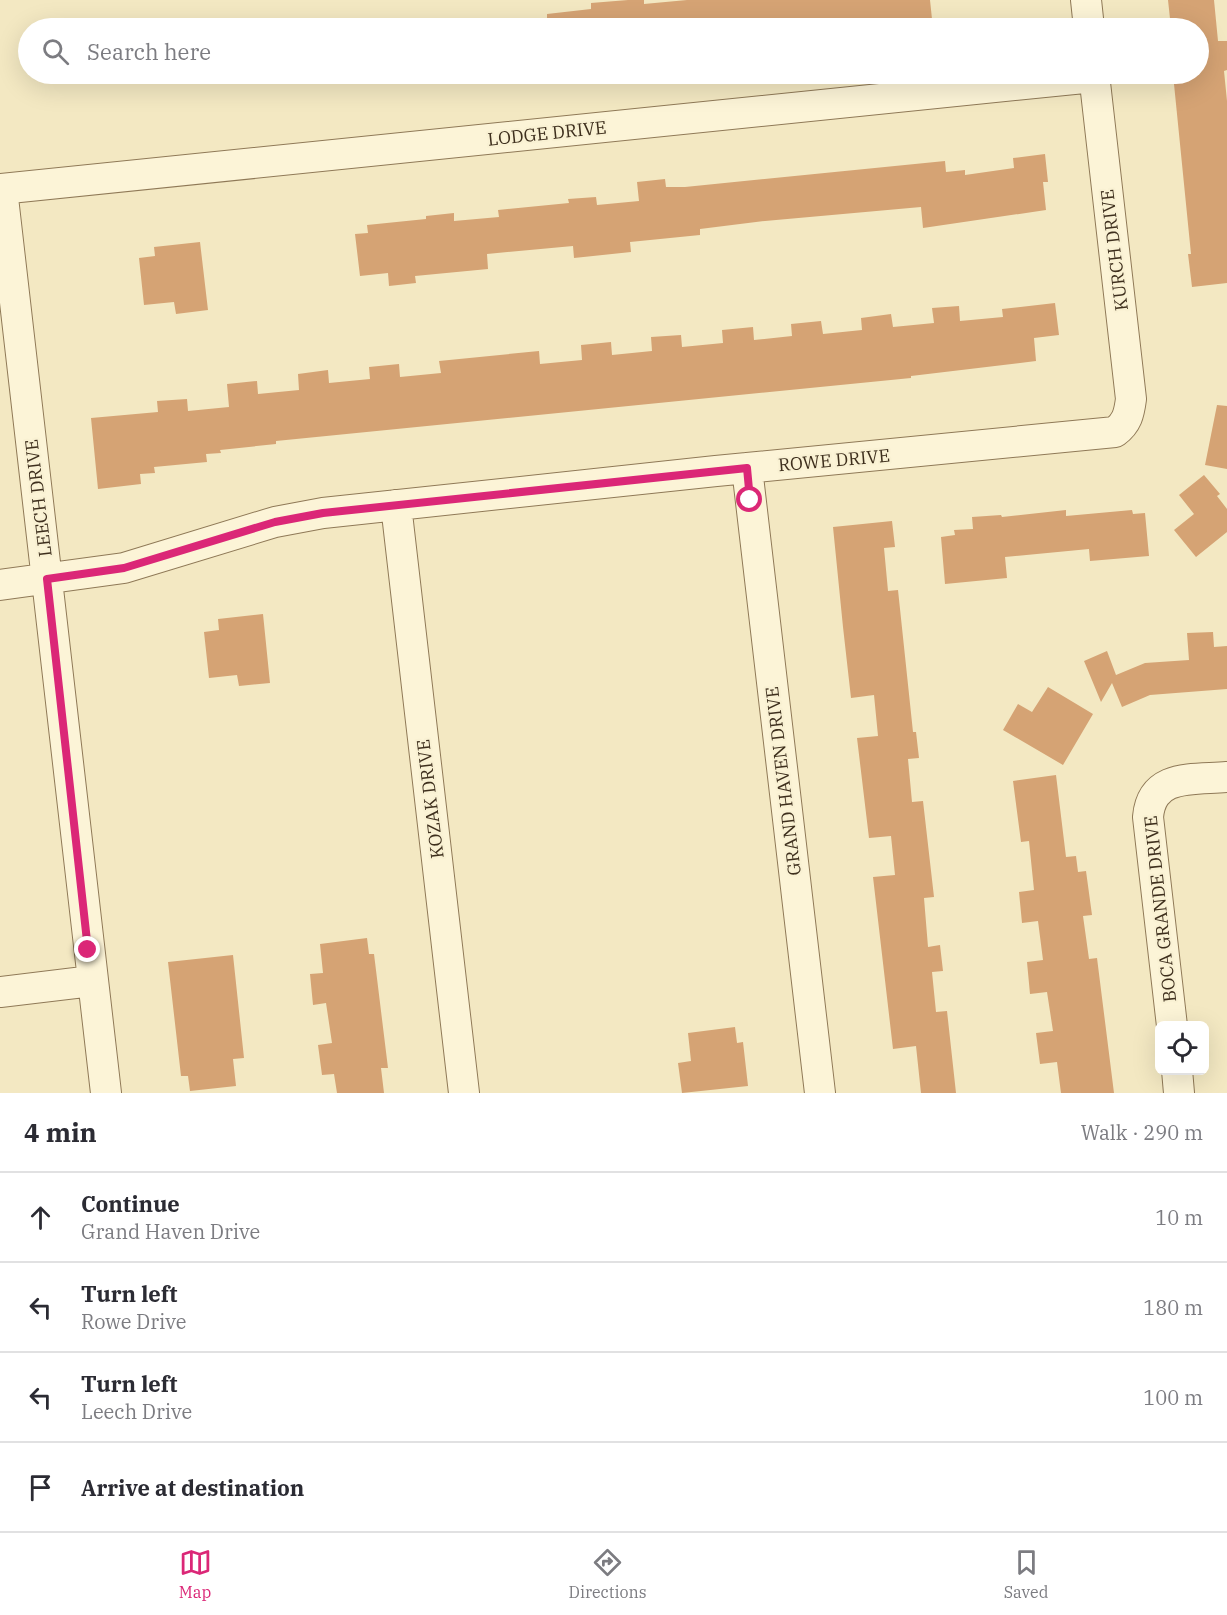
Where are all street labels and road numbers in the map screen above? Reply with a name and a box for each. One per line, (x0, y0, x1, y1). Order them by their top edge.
street label: LODGE DRIVE (486, 115, 608, 151)
street label: KURCH DRIVE (1095, 188, 1133, 312)
street label: LEECH DRIVE (19, 438, 57, 558)
street label: ROWE DRIVE (777, 444, 891, 476)
street label: GRAND HAVEN DRIVE (760, 685, 806, 877)
street label: KOZAK DRIVE (411, 738, 449, 860)
street label: BOCA GRANDE DRIVE (1139, 814, 1181, 1004)

